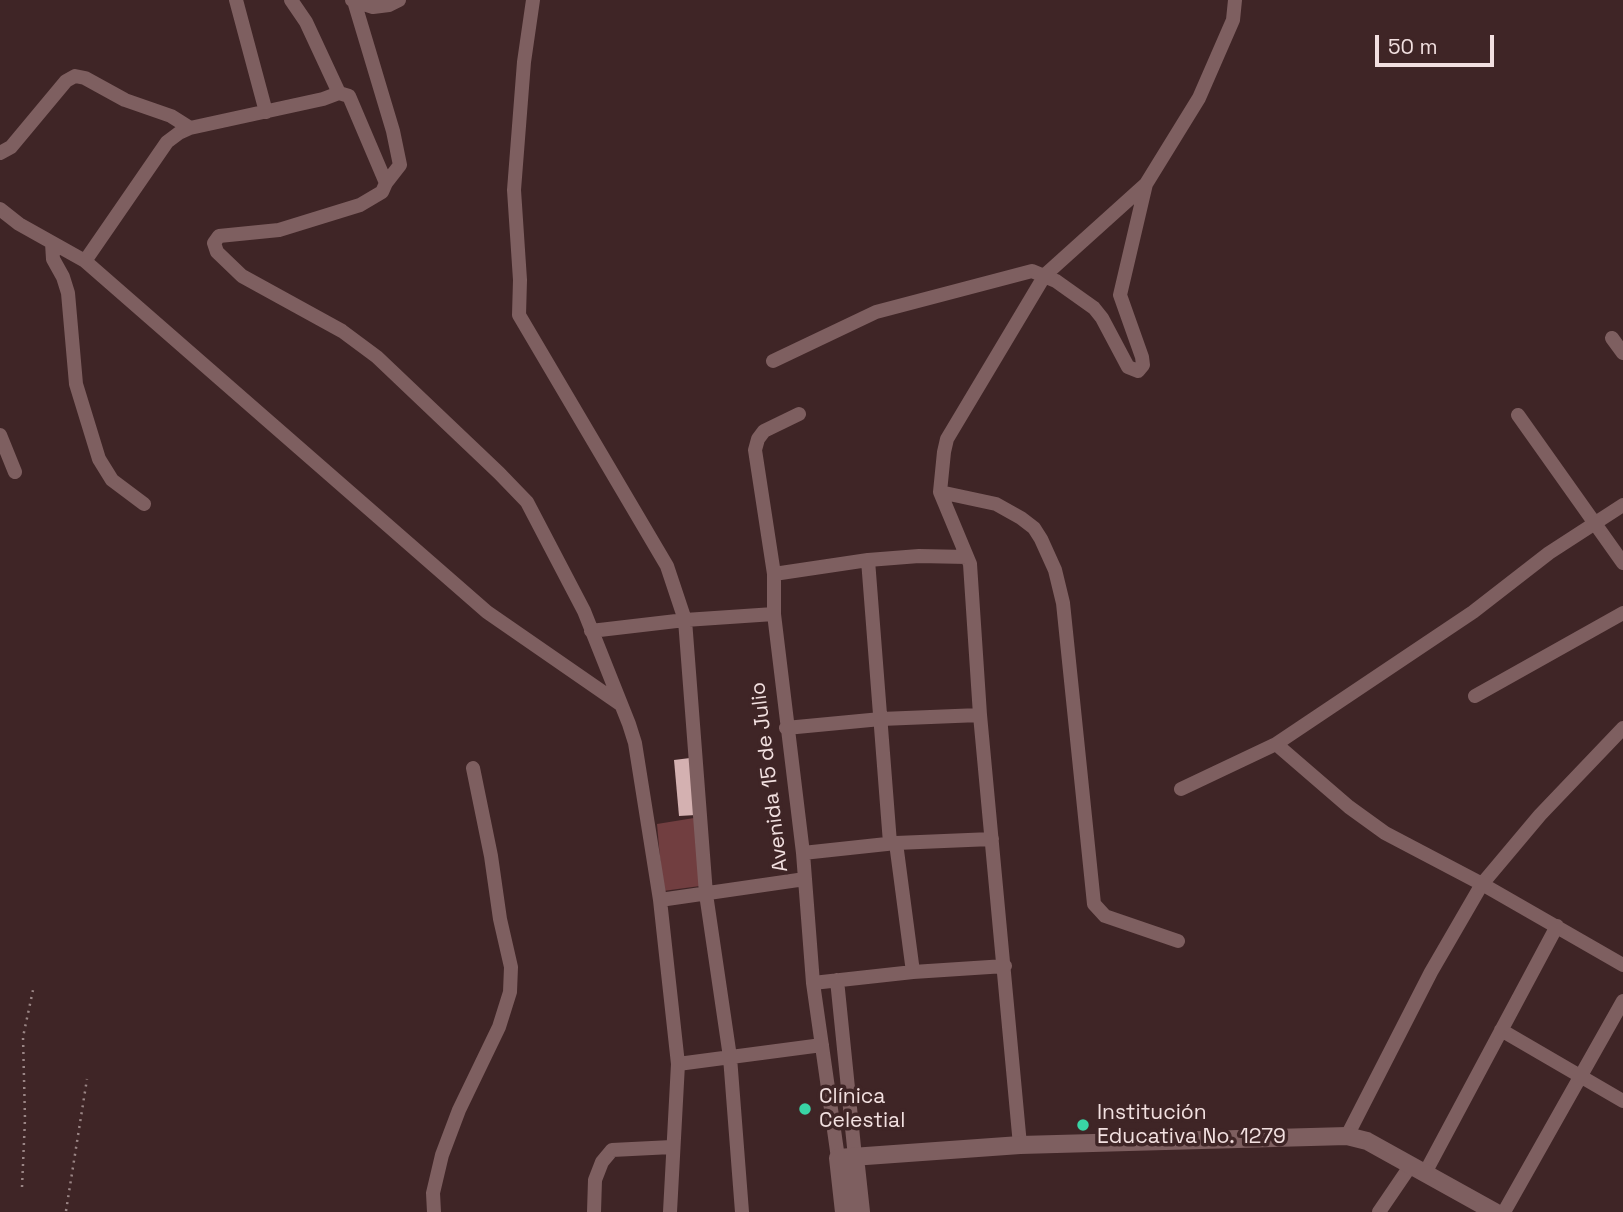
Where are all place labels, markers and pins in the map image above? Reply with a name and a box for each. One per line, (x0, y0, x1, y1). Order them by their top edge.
place label: Clínica Celestial (819, 1084, 905, 1134)
place label: Institución Educativa No. 1279 (1097, 1100, 1286, 1150)
marker: Clínica Celestial (797, 1101, 813, 1117)
marker: Institución Educativa No. 1279 (1075, 1117, 1091, 1133)

